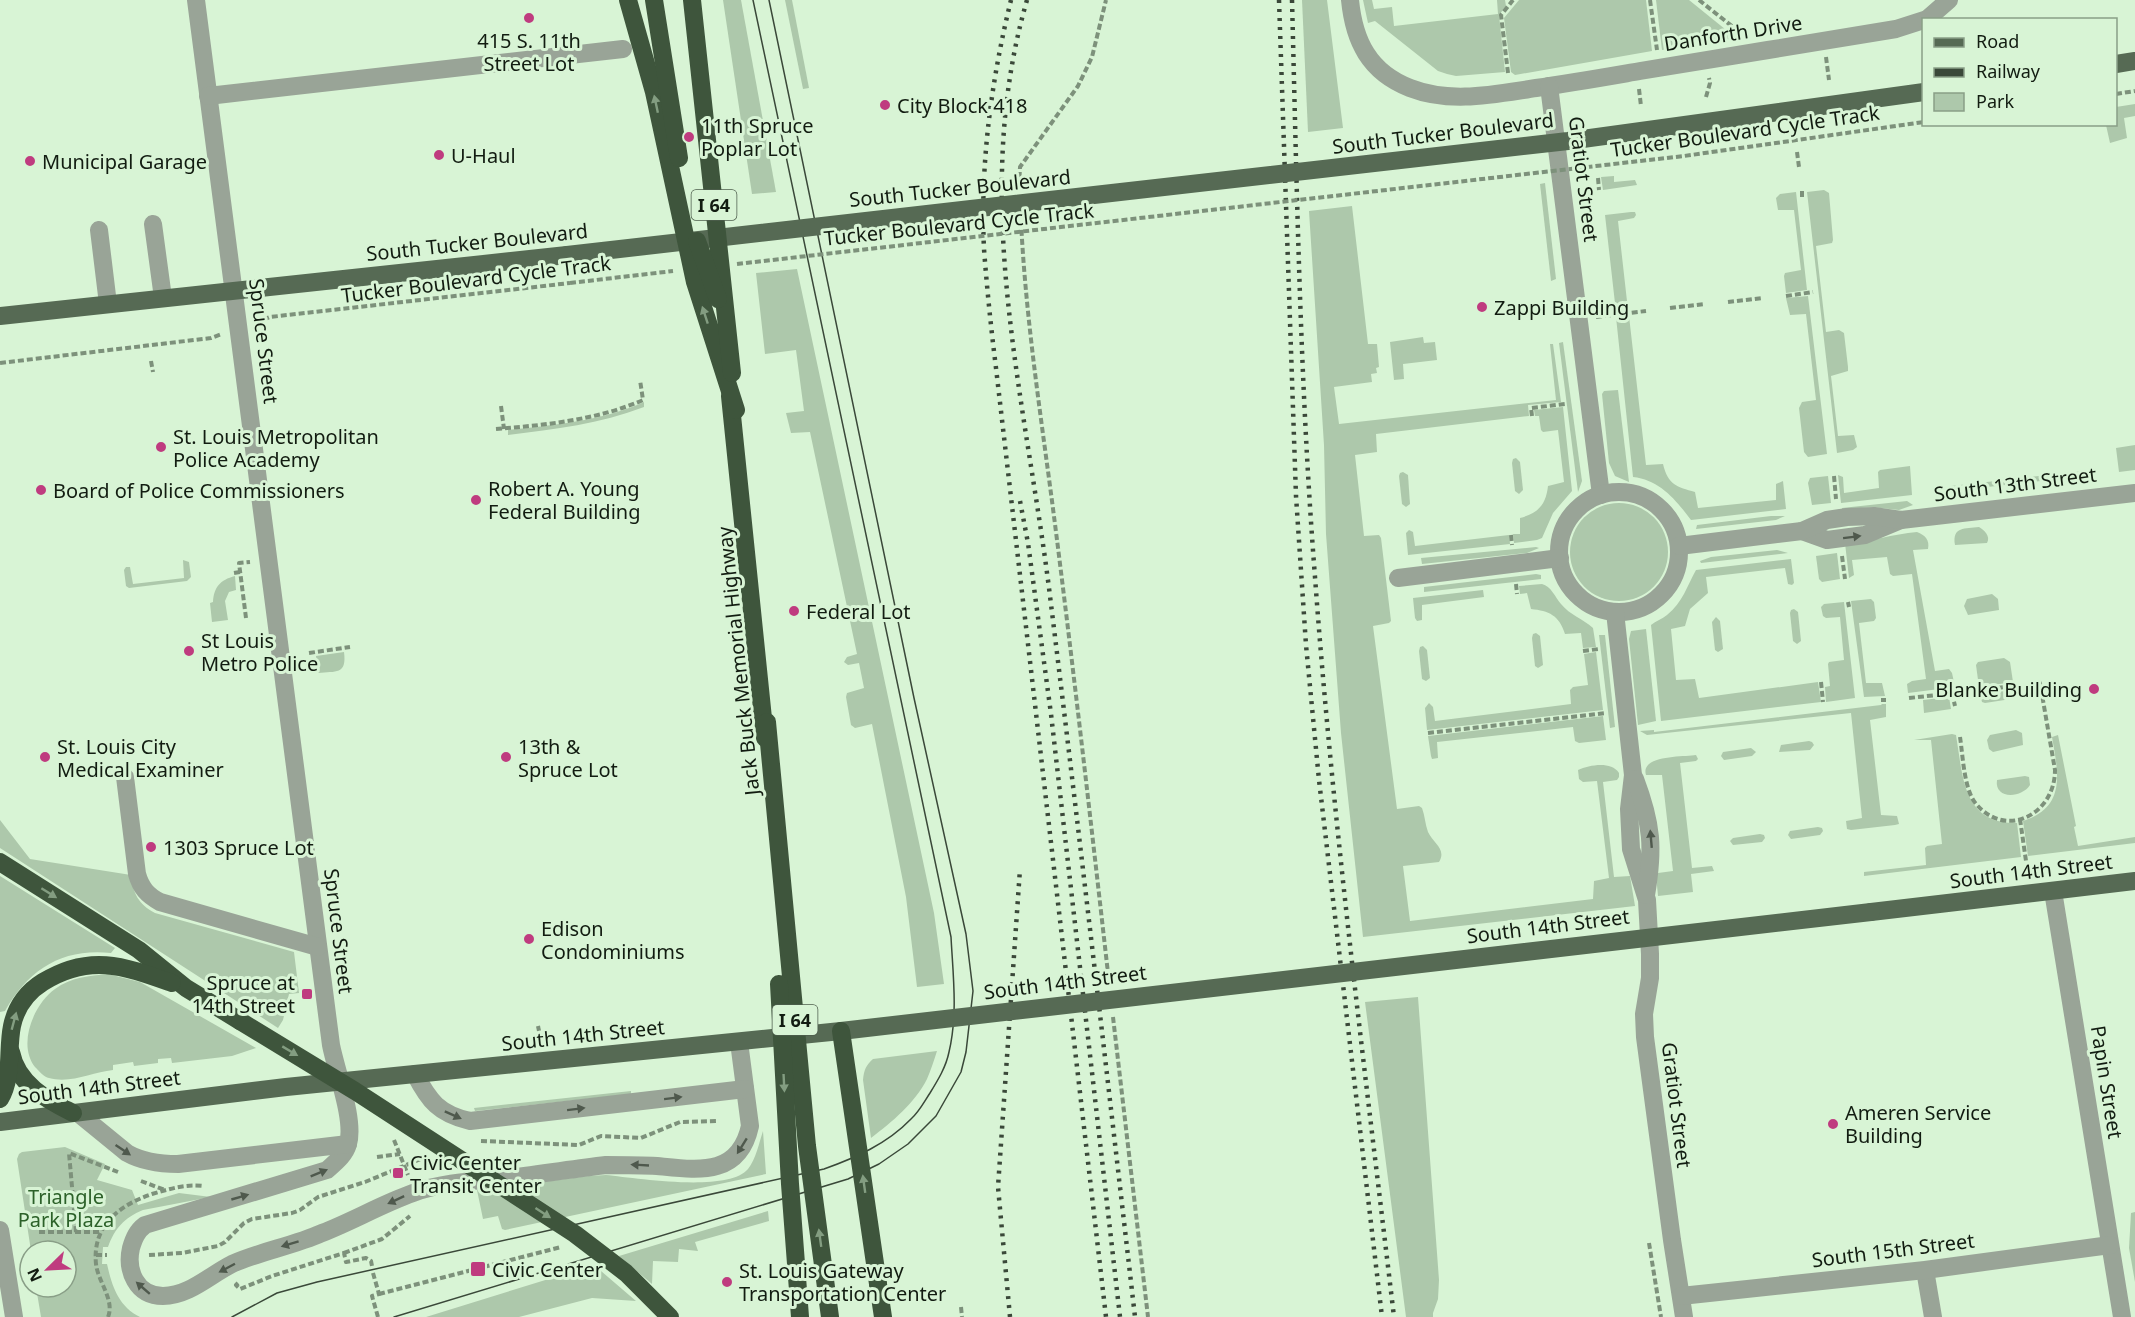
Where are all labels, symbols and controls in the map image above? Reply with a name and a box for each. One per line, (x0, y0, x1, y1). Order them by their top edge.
street label: Danforth Drive (1662, 9, 1804, 57)
marker: 415 S. 11th Street Lot (522, 11, 536, 25)
legend (1922, 18, 2117, 126)
place label: 415 S. 11th Street Lot (477, 27, 581, 77)
text: Road (1976, 29, 2019, 53)
text: Railway (1976, 59, 2041, 83)
text: Park (1976, 89, 2014, 113)
place label: City Block 418 (897, 92, 1027, 119)
one-way arrow (651, 95, 661, 114)
marker: City Block 418 (878, 98, 892, 112)
street label: Tucker Boulevard Cycle Track (1609, 99, 1882, 163)
street label: South Tucker Boulevard (1331, 106, 1555, 160)
place label: 11th Spruce Poplar Lot (701, 112, 813, 162)
street label: Gratiot Street (1563, 115, 1605, 243)
marker: 11th Spruce Poplar Lot (682, 130, 696, 144)
place label: U-Haul (451, 142, 516, 169)
place label: Municipal Garage (42, 148, 207, 175)
marker: U-Haul (432, 148, 446, 162)
marker: Municipal Garage (23, 154, 37, 168)
street label: South Tucker Boulevard (848, 163, 1072, 213)
road number: I 64 (692, 190, 736, 220)
street label: Tucker Boulevard Cycle Track (823, 196, 1096, 252)
street label: South Tucker Boulevard (365, 217, 589, 267)
street label: Tucker Boulevard Cycle Track (340, 249, 613, 309)
street label: Spruce Street (243, 277, 285, 405)
place label: Zappi Building (1494, 294, 1629, 321)
marker: Zappi Building (1475, 300, 1489, 314)
one-way arrow (700, 306, 709, 324)
place label: St. Louis Metropolitan Police Academy (173, 423, 379, 473)
marker: St. Louis Metropolitan Police Academy (154, 440, 168, 454)
street label: South 13th Street (1932, 461, 2098, 507)
place label: Robert A. Young Federal Building (488, 475, 640, 525)
place label: Board of Police Commissioners (53, 477, 345, 504)
marker: Board of Police Commissioners (34, 483, 48, 497)
marker: Robert A. Young Federal Building (469, 493, 483, 507)
street label: Jack Buck Memorial Highway (710, 525, 766, 799)
one-way arrow (1843, 532, 1862, 541)
place label: Federal Lot (806, 598, 910, 625)
marker: Federal Lot (787, 604, 801, 618)
place label: St Louis Metro Police (201, 627, 318, 677)
marker: St Louis Metro Police (182, 644, 196, 658)
place label: Blanke Building (1935, 676, 2082, 703)
marker: Blanke Building (2087, 682, 2101, 696)
place label: St. Louis City Medical Examiner (57, 733, 224, 783)
place label: 13th & Spruce Lot (518, 733, 618, 783)
marker: St. Louis City Medical Examiner (38, 750, 52, 764)
marker: 13th & Spruce Lot (499, 750, 513, 764)
one-way arrow (1646, 829, 1656, 848)
place label: 1303 Spruce Lot (163, 834, 314, 861)
marker: 1303 Spruce Lot (144, 840, 158, 854)
street label: South 14th Street (1948, 848, 2114, 894)
street label: Spruce Street (318, 867, 360, 995)
one-way arrow (41, 888, 58, 899)
street label: South 14th Street (1465, 903, 1631, 949)
place label: Edison Condominiums (541, 915, 685, 965)
marker: Edison Condominiums (522, 932, 536, 946)
street label: South 14th Street (982, 959, 1148, 1005)
place label: Spruce at 14th Street (192, 969, 295, 1019)
marker: Spruce at 14th Street (300, 987, 314, 1001)
road number: I 64 (772, 1005, 818, 1035)
one-way arrow (10, 1012, 19, 1030)
street label: South 14th Street (500, 1013, 666, 1057)
street label: Papin Street (2085, 1023, 2129, 1141)
street label: Gratiot Street (1656, 1041, 1698, 1169)
one-way arrow (282, 1046, 299, 1056)
street label: South 14th Street (16, 1064, 182, 1110)
one-way arrow (779, 1073, 789, 1092)
one-way arrow (663, 1093, 682, 1102)
place label: Ameren Service Building (1845, 1099, 1991, 1149)
one-way arrow (566, 1104, 585, 1114)
one-way arrow (445, 1110, 463, 1120)
marker: Ameren Service Building (1826, 1117, 1840, 1131)
one-way arrow (736, 1137, 747, 1154)
one-way arrow (115, 1144, 131, 1155)
place label: Civic Center Transit Center (410, 1149, 542, 1199)
one-way arrow (630, 1161, 649, 1170)
marker: Civic Center Transit Center (391, 1166, 405, 1180)
one-way arrow (310, 1167, 328, 1177)
one-way arrow (859, 1175, 868, 1194)
park label: Triangle Park Plaza (18, 1183, 114, 1233)
one-way arrow (231, 1192, 249, 1201)
one-way arrow (388, 1196, 405, 1205)
one-way arrow (535, 1207, 551, 1218)
street label: South 15th Street (1810, 1227, 1976, 1273)
one-way arrow (815, 1229, 824, 1248)
north arrow (18, 1239, 78, 1299)
one-way arrow (281, 1240, 299, 1249)
place label: Civic Center (492, 1256, 603, 1283)
place label: St. Louis Gateway Transportation Center (739, 1257, 946, 1307)
marker: Civic Center (469, 1260, 487, 1278)
one-way arrow (218, 1263, 235, 1273)
text: N (22, 1265, 47, 1286)
marker: St. Louis Gateway Transportation Center (720, 1275, 734, 1289)
one-way arrow (136, 1282, 151, 1295)

